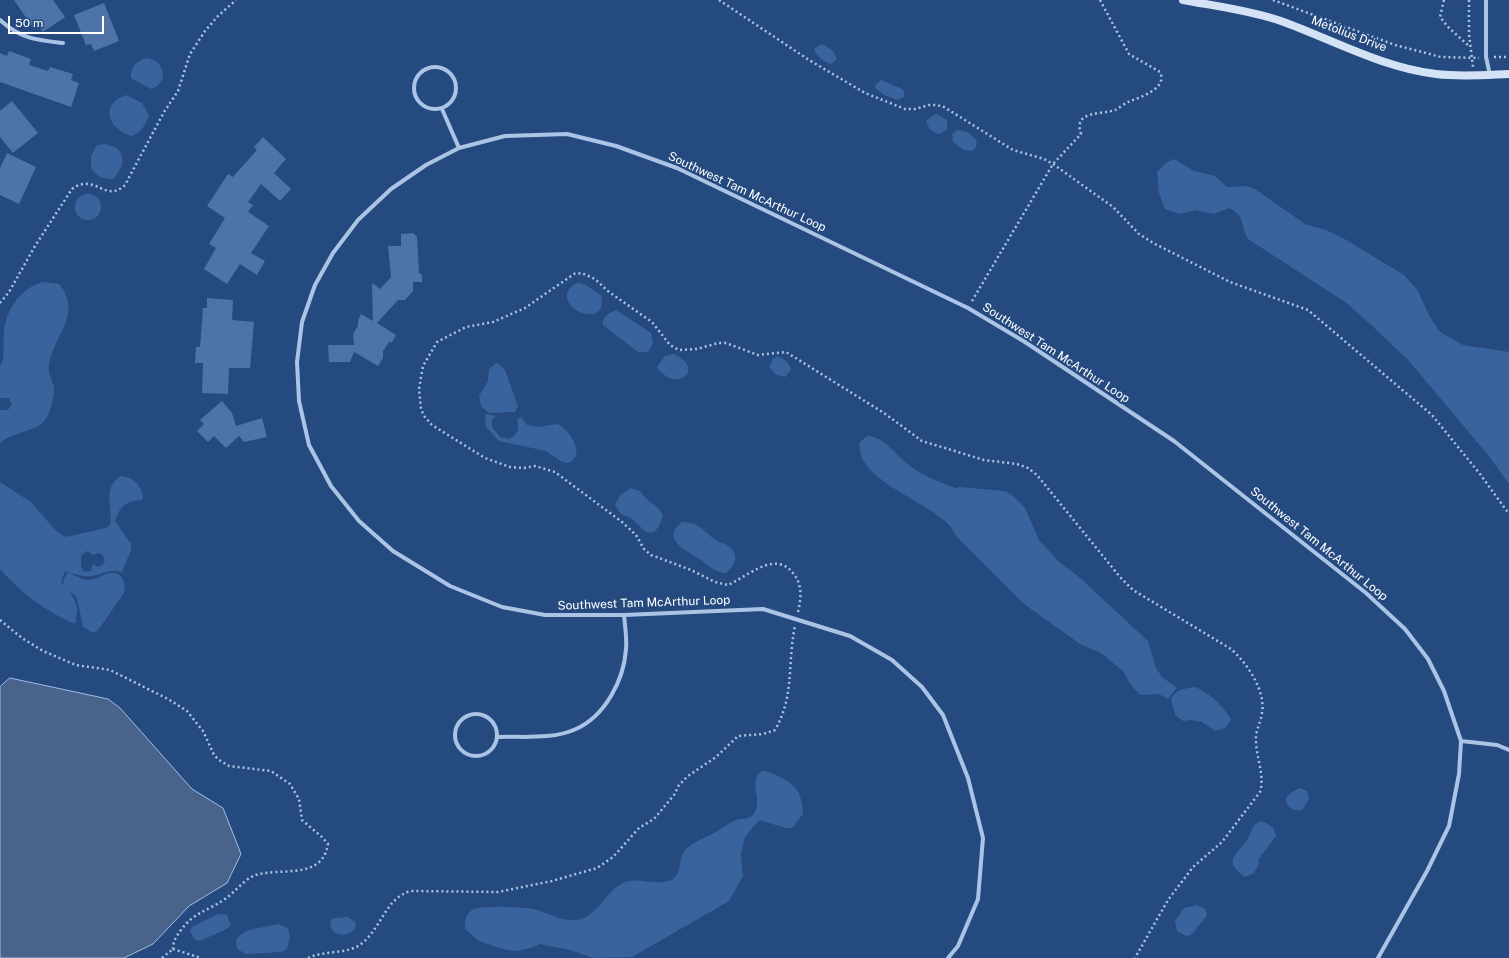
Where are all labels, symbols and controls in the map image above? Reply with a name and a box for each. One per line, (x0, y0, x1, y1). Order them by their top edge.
scale bar (10, 8, 106, 34)
street label: Metolius Drive (1309, 13, 1389, 55)
text: 50 m (15, 16, 43, 30)
street label: Southwest Tam McArthur Loop (666, 149, 828, 235)
street label: Southwest Tam McArthur Loop (980, 300, 1132, 406)
street label: Southwest Tam McArthur Loop (1247, 484, 1391, 604)
street label: Southwest Tam McArthur Loop (557, 593, 731, 613)

